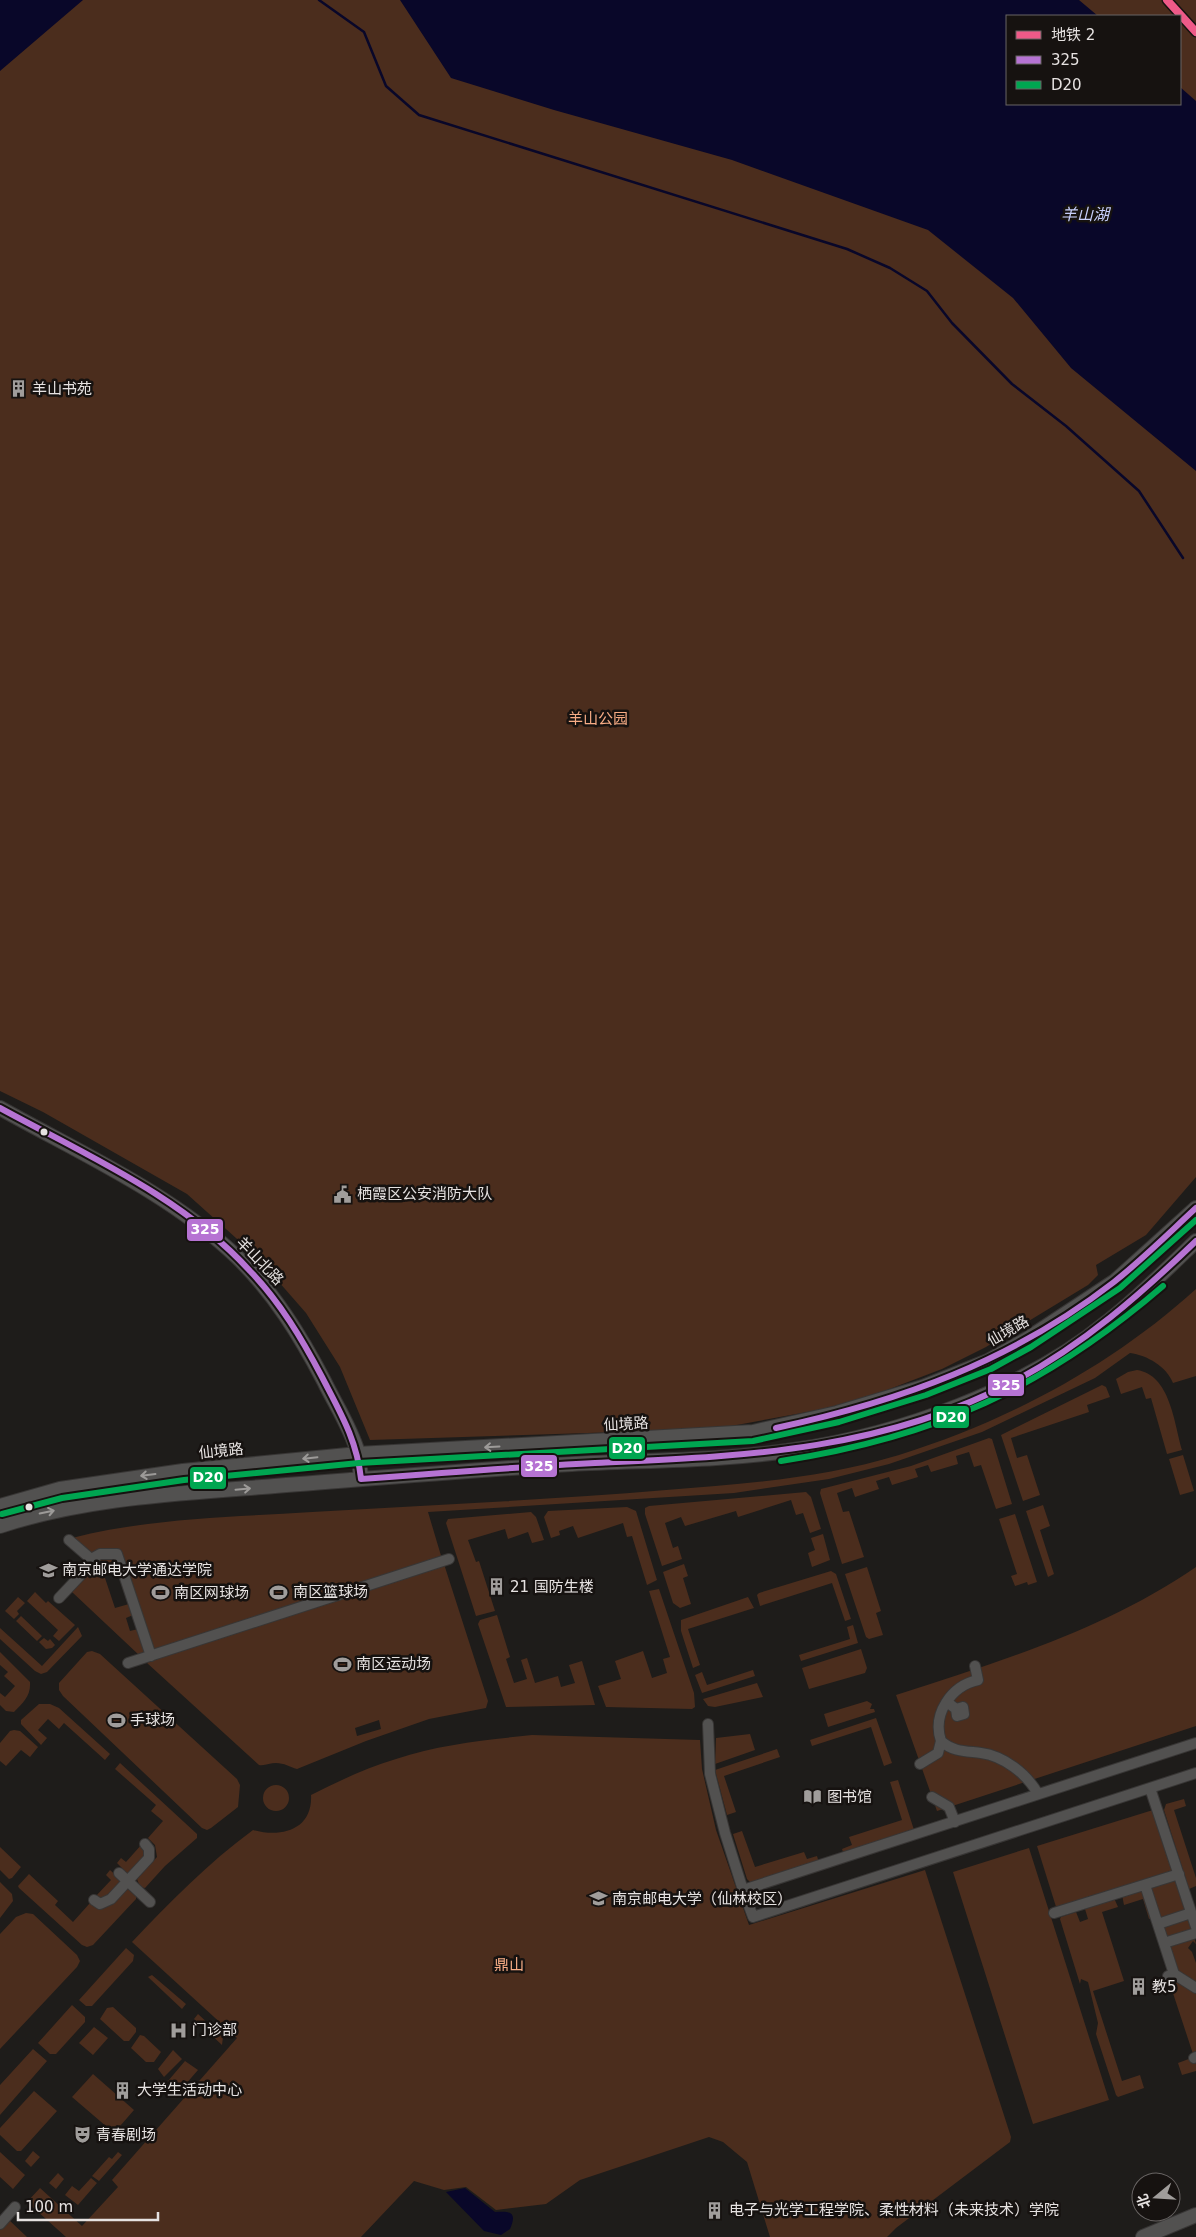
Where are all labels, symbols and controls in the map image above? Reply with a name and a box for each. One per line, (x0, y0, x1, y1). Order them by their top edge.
legend (1006, 15, 1181, 105)
text: 地铁 2 (1051, 26, 1095, 44)
text: 325 (1051, 51, 1080, 69)
text: D20 (1051, 76, 1082, 94)
water label: 羊山湖 (1061, 205, 1112, 224)
building icon: 羊山书苑 (8, 379, 28, 399)
place label: 羊山书苑 (32, 380, 92, 398)
park label: 羊山公园 (568, 710, 628, 728)
unlabelled marker (39, 1127, 49, 1137)
public building icon: 栖霞区公安消防大队 (333, 1184, 353, 1204)
place label: 栖霞区公安消防大队 (357, 1185, 492, 1203)
line badge: 325 (186, 1218, 224, 1242)
text: 325 (190, 1221, 220, 1237)
street label: 羊山北路 (233, 1233, 287, 1289)
street label: 仙境路 (984, 1312, 1032, 1350)
line badge: 325 (987, 1373, 1025, 1397)
text: 325 (991, 1377, 1021, 1393)
line badge: D20 (932, 1405, 970, 1429)
text: D20 (935, 1409, 967, 1425)
street label: 仙境路 (603, 1414, 649, 1434)
line badge: D20 (608, 1436, 646, 1460)
street label: 仙境路 (198, 1440, 244, 1462)
text: D20 (611, 1440, 643, 1456)
one-way arrow (485, 1442, 501, 1451)
one-way arrow (302, 1453, 318, 1463)
line badge: 325 (520, 1454, 558, 1478)
text: 325 (524, 1458, 554, 1474)
line badge: D20 (189, 1466, 227, 1490)
text: D20 (192, 1469, 224, 1485)
one-way arrow (140, 1470, 156, 1480)
one-way arrow (234, 1484, 250, 1493)
unlabelled marker (24, 1502, 34, 1512)
one-way arrow (38, 1507, 54, 1516)
school or university icon: 南京邮电大学通达学院 (38, 1560, 58, 1580)
place label: 南京邮电大学通达学院 (62, 1561, 212, 1579)
building icon: 21 国防生楼 (486, 1577, 506, 1597)
place label: 21 国防生楼 (510, 1578, 594, 1596)
sports icon: 南区篮球场 (269, 1582, 289, 1602)
sports icon: 南区网球场 (150, 1583, 170, 1603)
place label: 南区篮球场 (293, 1583, 368, 1601)
place label: 南区网球场 (174, 1584, 249, 1602)
sports icon: 南区运动场 (332, 1654, 352, 1674)
place label: 南区运动场 (356, 1655, 431, 1673)
sports icon: 手球场 (106, 1710, 126, 1730)
place label: 手球场 (130, 1711, 175, 1729)
library icon: 图书馆 (803, 1787, 823, 1807)
place label: 图书馆 (827, 1788, 872, 1806)
school or university icon: 南京邮电大学（仙林校区） (588, 1889, 608, 1909)
place label: 南京邮电大学（仙林校区） (612, 1890, 792, 1908)
park label: 鼎山 (494, 1956, 524, 1974)
building icon: 教5 (1128, 1977, 1148, 1997)
place label: 教5 (1152, 1978, 1177, 1996)
hospital icon: 门诊部 (168, 2020, 188, 2040)
place label: 门诊部 (192, 2021, 237, 2039)
building icon: 大学生活动中心 (113, 2080, 133, 2100)
place label: 大学生活动中心 (137, 2081, 242, 2099)
theatre icon: 青春剧场 (72, 2125, 92, 2145)
place label: 青春剧场 (96, 2126, 156, 2144)
north arrow (1131, 2172, 1181, 2222)
scale bar (18, 2190, 158, 2222)
text: 北 (1134, 2192, 1153, 2210)
text: 100 m (25, 2198, 73, 2216)
building icon: 电子与光学工程学院、柔性材料（未来技术）学院 (705, 2200, 725, 2220)
place label: 电子与光学工程学院、柔性材料（未来技术）学院 (729, 2201, 1059, 2219)

